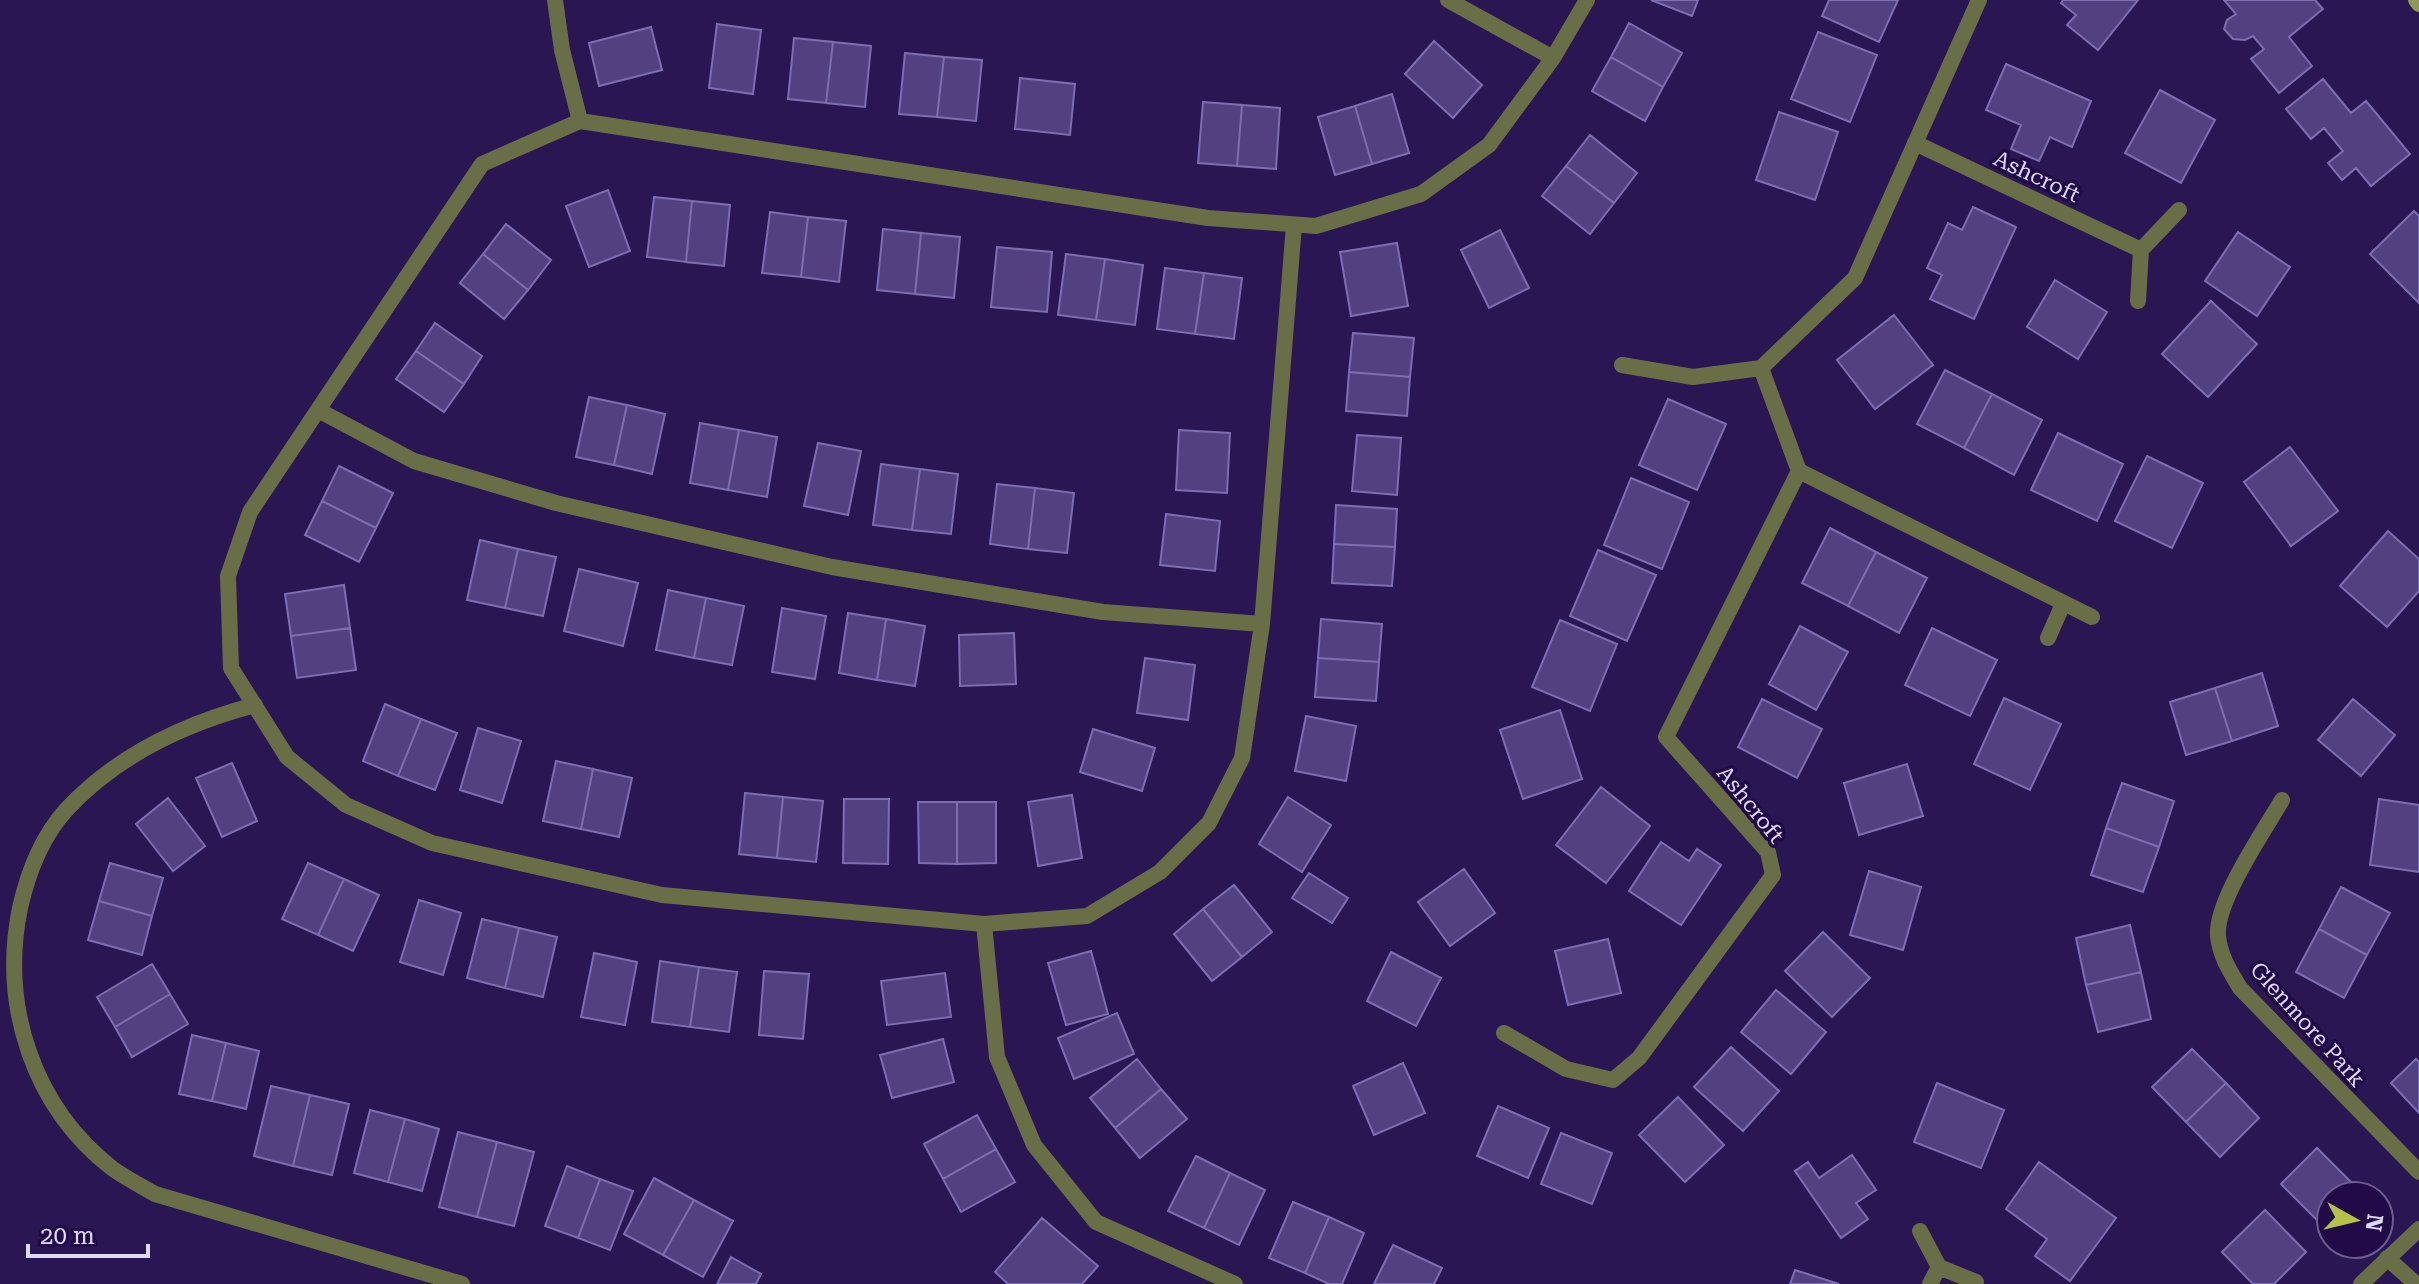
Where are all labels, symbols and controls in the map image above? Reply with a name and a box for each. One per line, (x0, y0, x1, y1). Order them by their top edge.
street label: Ashcroft (1990, 146, 2084, 207)
street label: Ashcroft (1712, 761, 1789, 848)
street label: Glenmore Park (2245, 957, 2370, 1092)
north arrow (2315, 1180, 2395, 1260)
scale bar (28, 1208, 148, 1258)
text: N (2361, 1213, 2388, 1233)
text: 20 m (40, 1222, 95, 1250)

